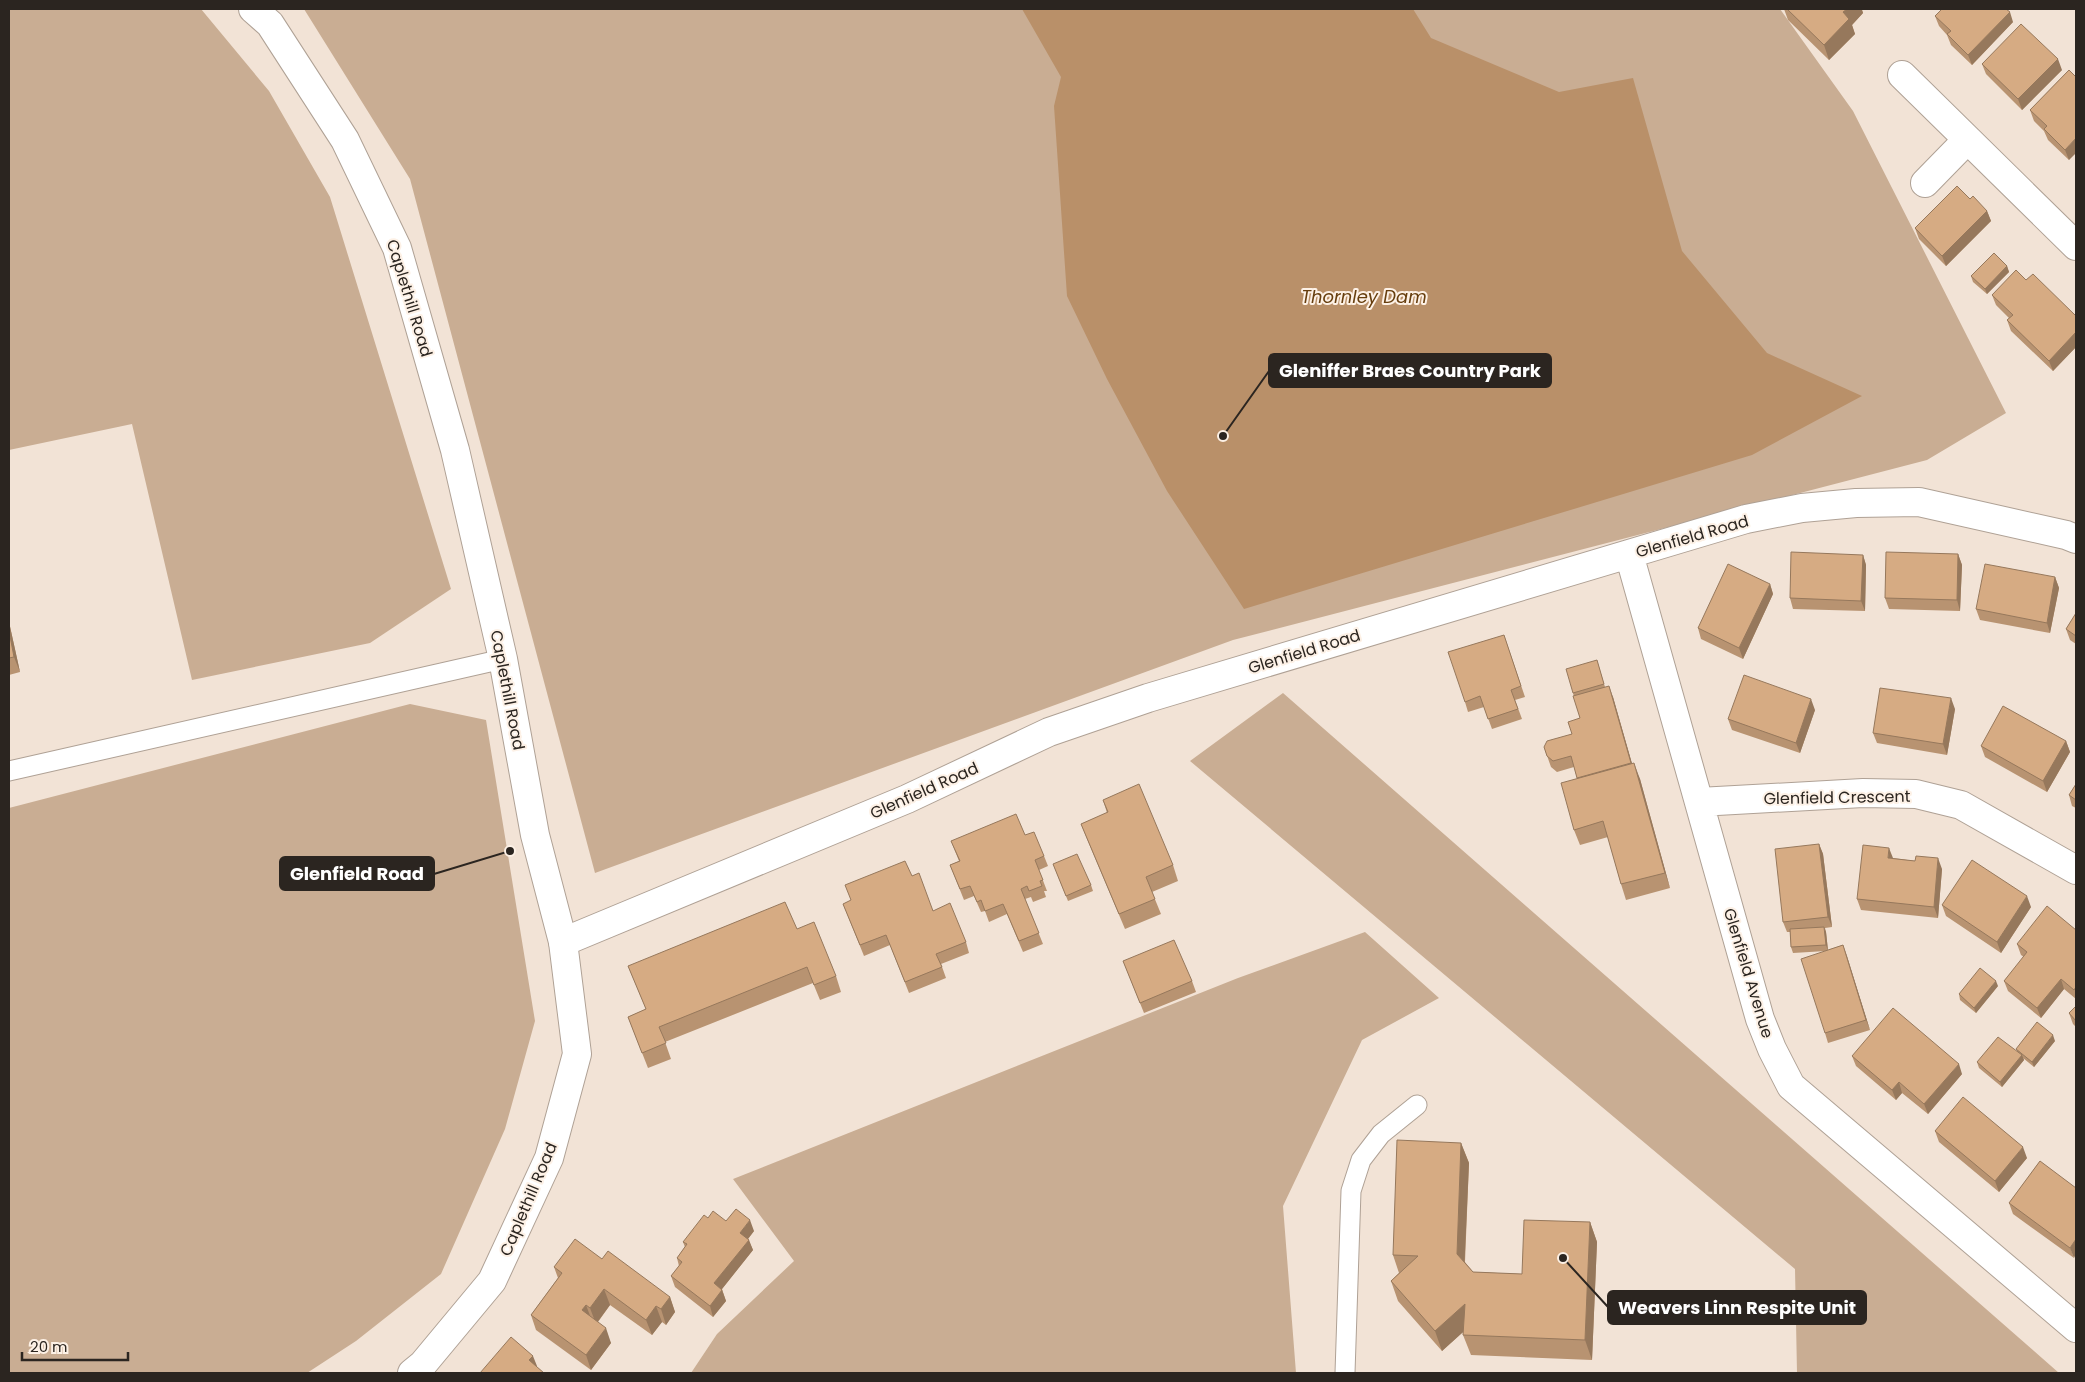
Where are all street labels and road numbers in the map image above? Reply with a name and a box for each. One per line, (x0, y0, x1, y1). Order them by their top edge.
street label: Caplethill Road (381, 237, 438, 360)
street label: Glenfield Road (1633, 509, 1751, 564)
street label: Glenfield Road (1245, 623, 1363, 679)
street label: Caplethill Road (485, 628, 530, 752)
street label: Glenfield Road (866, 756, 982, 825)
street label: Glenfield Crescent (1763, 785, 1911, 810)
street label: Glenfield Avenue (1718, 905, 1779, 1041)
street label: Caplethill Road (494, 1139, 563, 1260)

